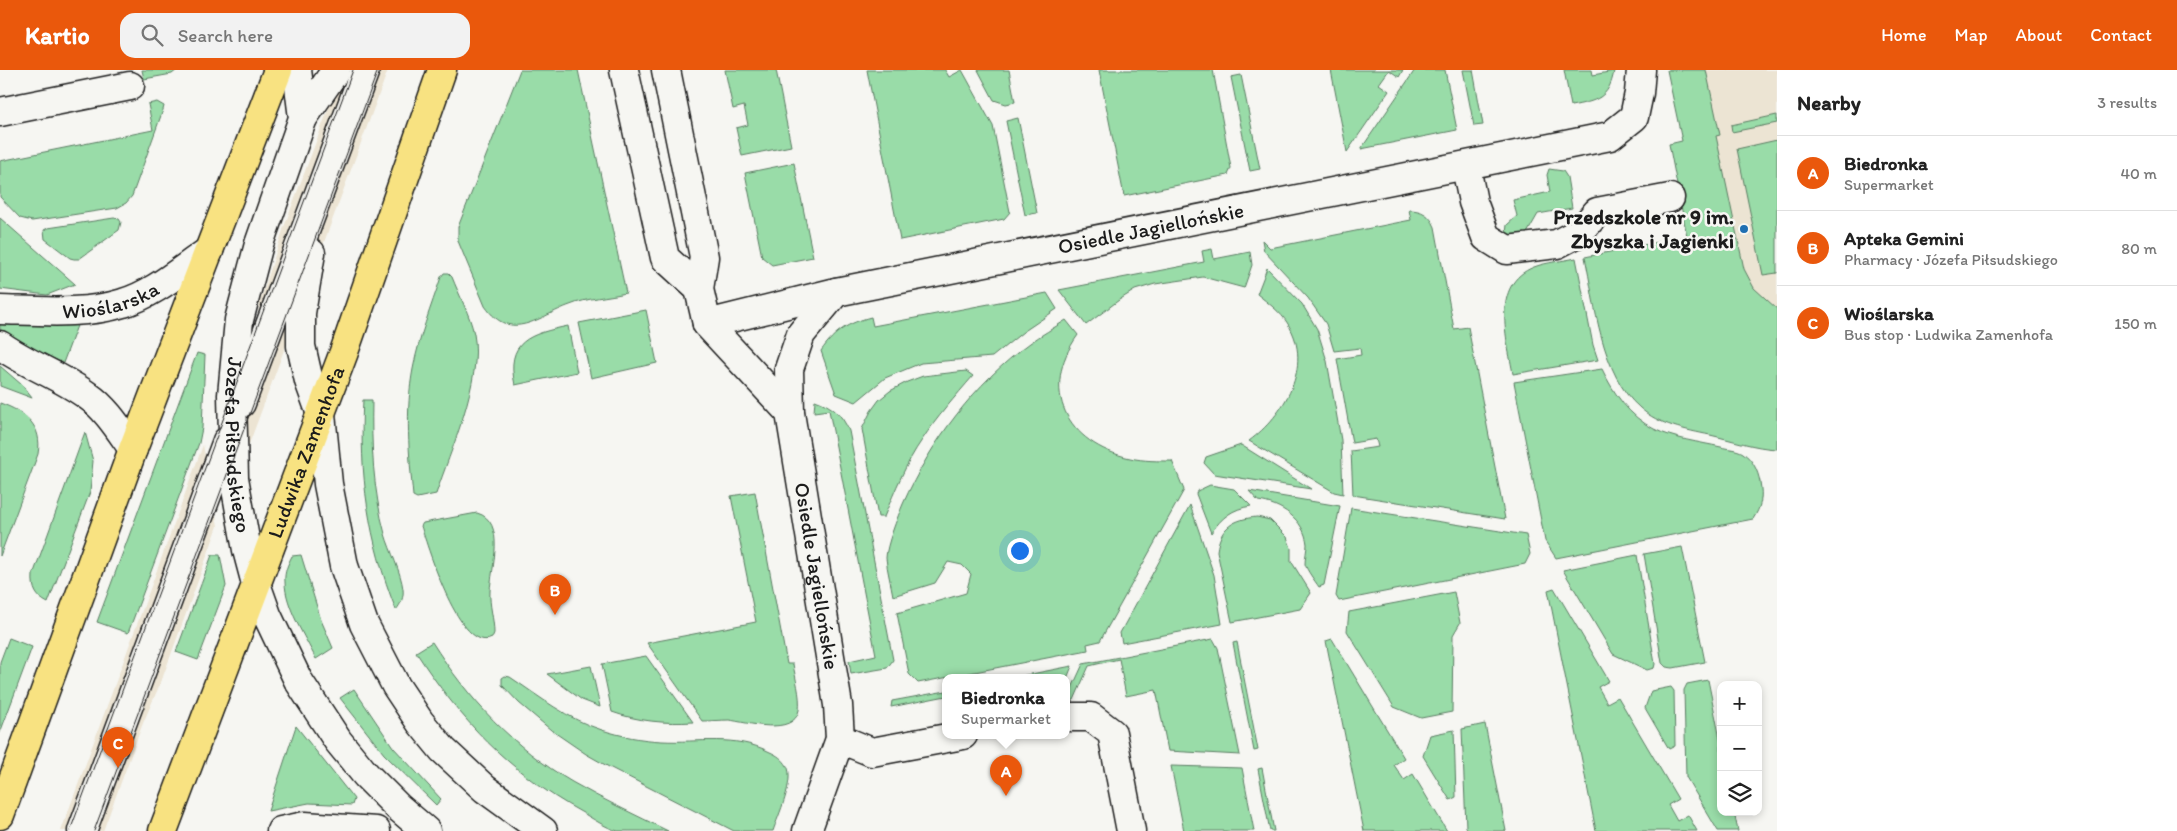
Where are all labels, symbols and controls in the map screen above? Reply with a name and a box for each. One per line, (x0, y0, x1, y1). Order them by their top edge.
search box (120, 13, 470, 58)
text: Kartio (25, 21, 90, 50)
icon: search (138, 21, 166, 49)
text: Search here (178, 24, 273, 47)
text: Home (1881, 24, 1927, 46)
text: Map (1955, 24, 1988, 46)
text: About (2016, 24, 2062, 46)
text: Contact (2090, 24, 2152, 46)
text: Nearby (1797, 90, 1861, 115)
text: 3 results (2097, 93, 2157, 112)
text: Biedronka (1844, 152, 1928, 175)
text: A (1808, 164, 1818, 183)
text: 40 m (2120, 164, 2157, 183)
text: Supermarket (1844, 175, 1934, 194)
street label: Osiedle Jagiellońskie (1055, 197, 1246, 259)
place label: Przedszkole nr 9 im. Zbyszka i Jagienki (1553, 204, 1734, 254)
marker: Przedszkole nr 9 im. Zbyszka i Jagienki (1738, 223, 1750, 235)
text: Apteka Gemini (1844, 227, 1964, 250)
text: B (1808, 239, 1818, 258)
text: 80 m (2121, 239, 2157, 258)
text: Pharmacy · Józefa Piłsudskiego (1844, 250, 2058, 269)
street label: Wioślarska (62, 276, 163, 323)
text: Wioślarska (1844, 302, 1934, 325)
text: C (1808, 314, 1818, 333)
text: 150 m (2114, 314, 2157, 333)
text: Bus stop · Ludwika Zamenhofa (1844, 325, 2053, 344)
street label: Józefa Piłsudskiego (220, 356, 257, 535)
street label: Ludwika Zamenhofa (262, 362, 350, 541)
street label: Osiedle Jagiellońskie (790, 481, 845, 671)
your location (1007, 538, 1033, 564)
pin: B (539, 574, 571, 615)
popup (942, 674, 1070, 739)
map controls (1717, 681, 1762, 816)
button: + (1717, 681, 1762, 726)
text: Biedronka (961, 686, 1045, 709)
text: Supermarket (961, 709, 1051, 728)
button: − (1717, 726, 1762, 771)
pin: C (102, 727, 134, 768)
pin: A (990, 755, 1022, 796)
button: layers (1717, 771, 1762, 816)

